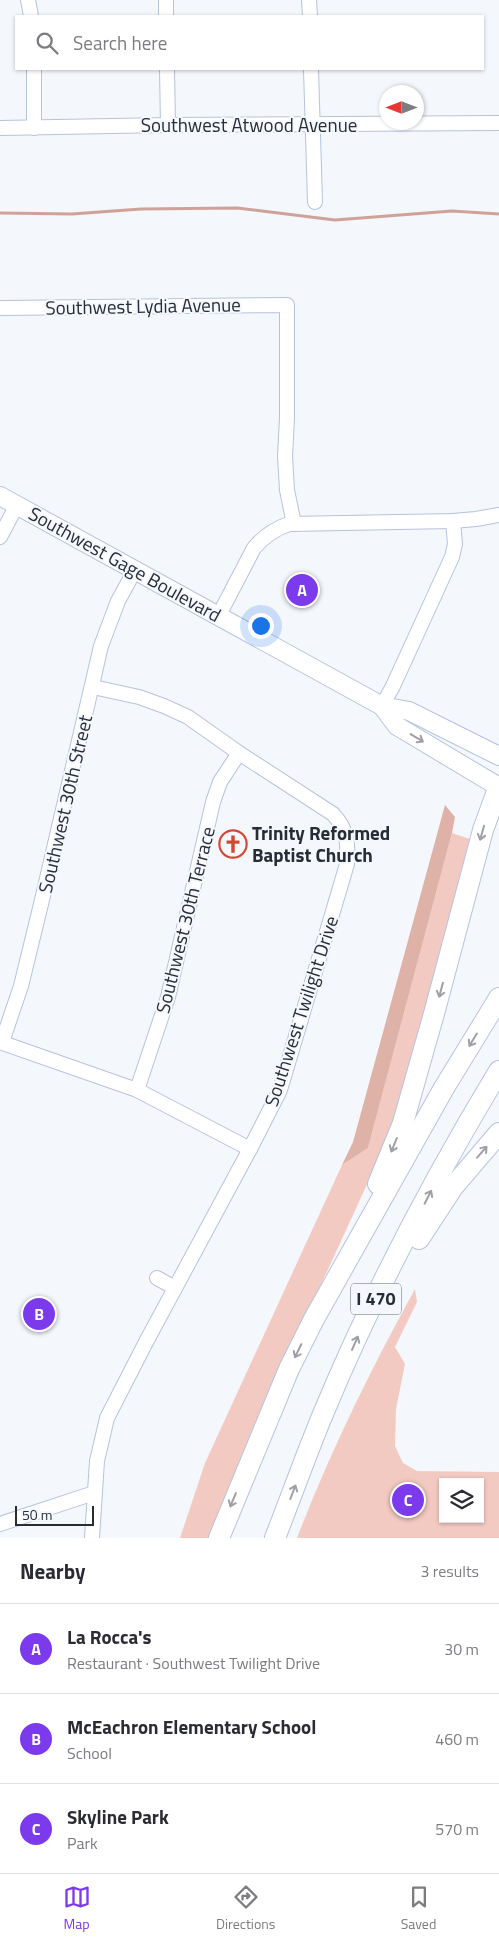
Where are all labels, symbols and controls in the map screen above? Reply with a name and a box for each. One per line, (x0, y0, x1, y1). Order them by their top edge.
search box (15, 15, 484, 70)
text: Search here (73, 28, 167, 57)
icon: search (33, 29, 61, 57)
north arrow (379, 85, 424, 130)
street label: Southwest Atwood Avenue (141, 110, 357, 139)
street label: Southwest Lydia Avenue (45, 289, 241, 322)
street label: Southwest Gage Boulevard (24, 498, 227, 629)
pin: A (286, 571, 318, 609)
your location (248, 613, 274, 639)
street label: Southwest 30th Street (30, 712, 99, 896)
one-way arrow (410, 734, 424, 744)
place label: Trinity Reformed Baptist Church (252, 818, 390, 869)
street label: Southwest 30th Terrace (147, 823, 222, 1016)
one-way arrow (477, 824, 487, 840)
church icon: Trinity Reformed Baptist Church (218, 829, 248, 859)
street label: Southwest Twilight Drive (256, 912, 345, 1110)
one-way arrow (435, 981, 445, 997)
one-way arrow (468, 1032, 478, 1046)
one-way arrow (389, 1137, 398, 1152)
one-way arrow (476, 1146, 487, 1159)
one-way arrow (424, 1190, 433, 1205)
road number: I 470 (351, 1284, 401, 1315)
pin: B (23, 1295, 55, 1333)
one-way arrow (351, 1336, 361, 1351)
one-way arrow (293, 1343, 302, 1358)
map controls (439, 1478, 484, 1523)
button: layers (439, 1478, 484, 1523)
pin: C (392, 1481, 424, 1519)
one-way arrow (289, 1485, 298, 1501)
one-way arrow (228, 1492, 238, 1507)
scale bar (15, 1503, 94, 1526)
text: 50 m (22, 1504, 52, 1525)
text: Nearby (20, 1555, 85, 1587)
text: 3 results (420, 1559, 479, 1583)
text: La Rocca's (67, 1622, 152, 1651)
text: A (31, 1637, 41, 1661)
text: 30 m (444, 1637, 479, 1661)
text: Restaurant · Southwest Twilight Drive (67, 1651, 320, 1675)
text: McEachron Elementary School (67, 1712, 316, 1741)
text: B (31, 1727, 41, 1751)
text: 460 m (435, 1727, 479, 1751)
text: School (67, 1741, 112, 1765)
text: Skyline Park (67, 1802, 169, 1831)
text: C (32, 1817, 40, 1841)
text: 570 m (435, 1817, 479, 1841)
text: Park (67, 1831, 98, 1855)
tab: Map (63, 1883, 91, 1934)
tab: Directions (216, 1883, 275, 1934)
tab: Saved (401, 1883, 436, 1934)

